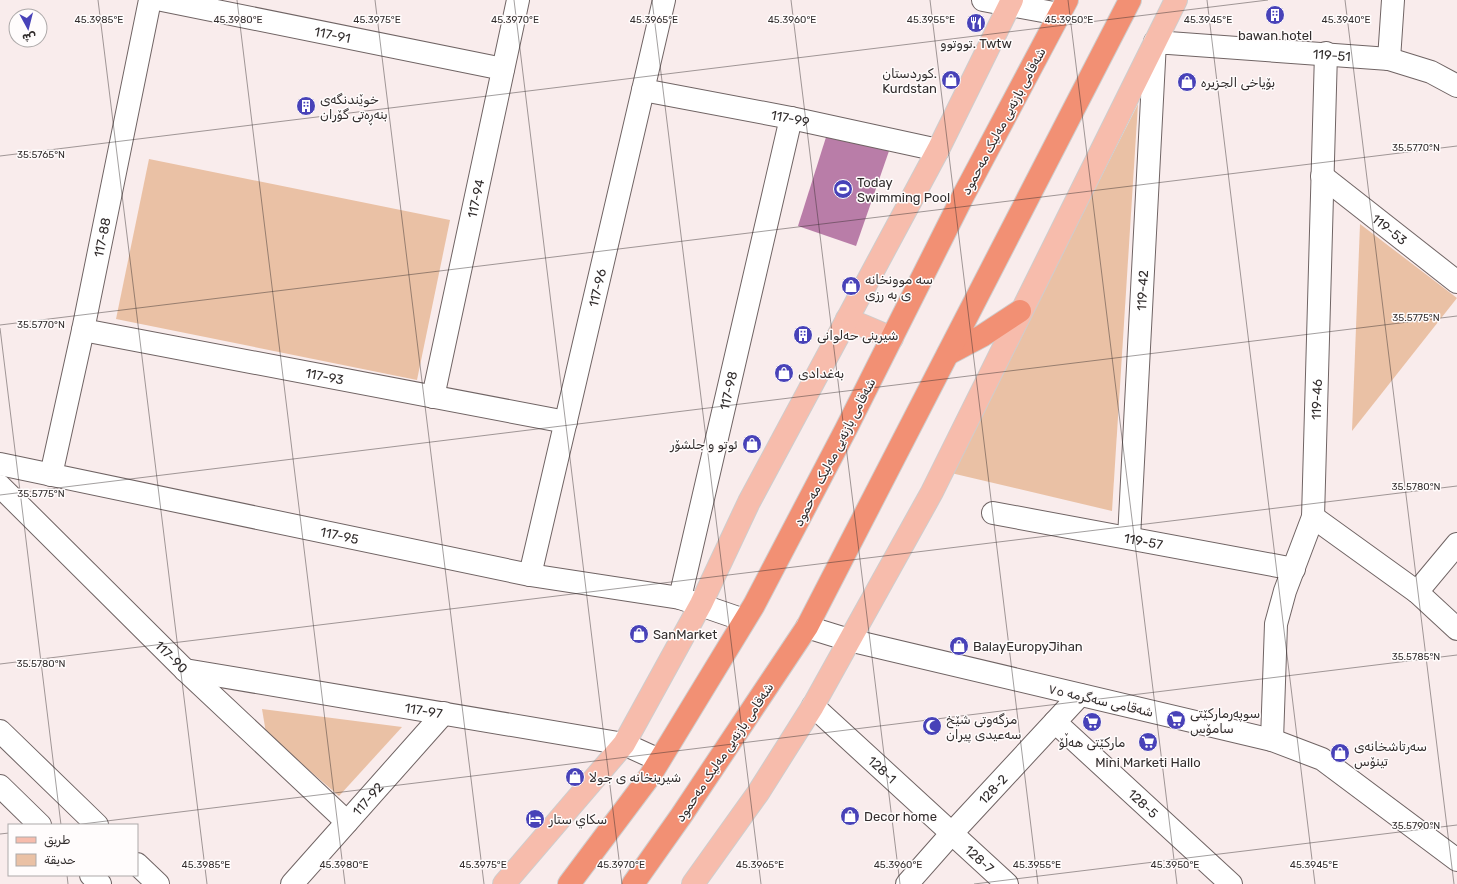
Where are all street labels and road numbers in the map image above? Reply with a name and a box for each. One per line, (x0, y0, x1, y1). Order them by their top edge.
street label: 117-91 (313, 24, 352, 46)
street label: شەقامی بازنەیی مەلیک مەحمود (958, 45, 1050, 198)
street label: 119-51 (1312, 46, 1351, 64)
street label: 117-99 (770, 107, 811, 130)
street label: 117-94 (465, 178, 487, 219)
street label: 119-53 (1369, 211, 1410, 248)
street label: 117-88 (91, 216, 114, 259)
street label: 117-96 (586, 267, 609, 308)
street label: 119-42 (1134, 270, 1151, 311)
street label: 117-93 (304, 366, 345, 388)
street label: 117-98 (717, 370, 740, 412)
street label: شەقامی بازنەیی مەلیک مەحمود (790, 376, 879, 529)
street label: 119-46 (1309, 379, 1325, 420)
street label: 117-95 (319, 524, 360, 547)
street label: 119-57 (1123, 531, 1164, 553)
street label: 117-90 (152, 638, 191, 676)
street label: شەقامی بازنەیی مەلیک مەحمود (672, 680, 777, 825)
street label: شەقامی سەگرمە ٧٥ (1047, 681, 1155, 721)
street label: 117-97 (404, 700, 444, 721)
street label: 128-1 (865, 753, 899, 787)
street label: 128-2 (976, 771, 1011, 807)
street label: 117-92 (350, 780, 387, 819)
street label: 128-5 (1125, 786, 1161, 821)
street label: 128-7 (962, 842, 997, 876)

